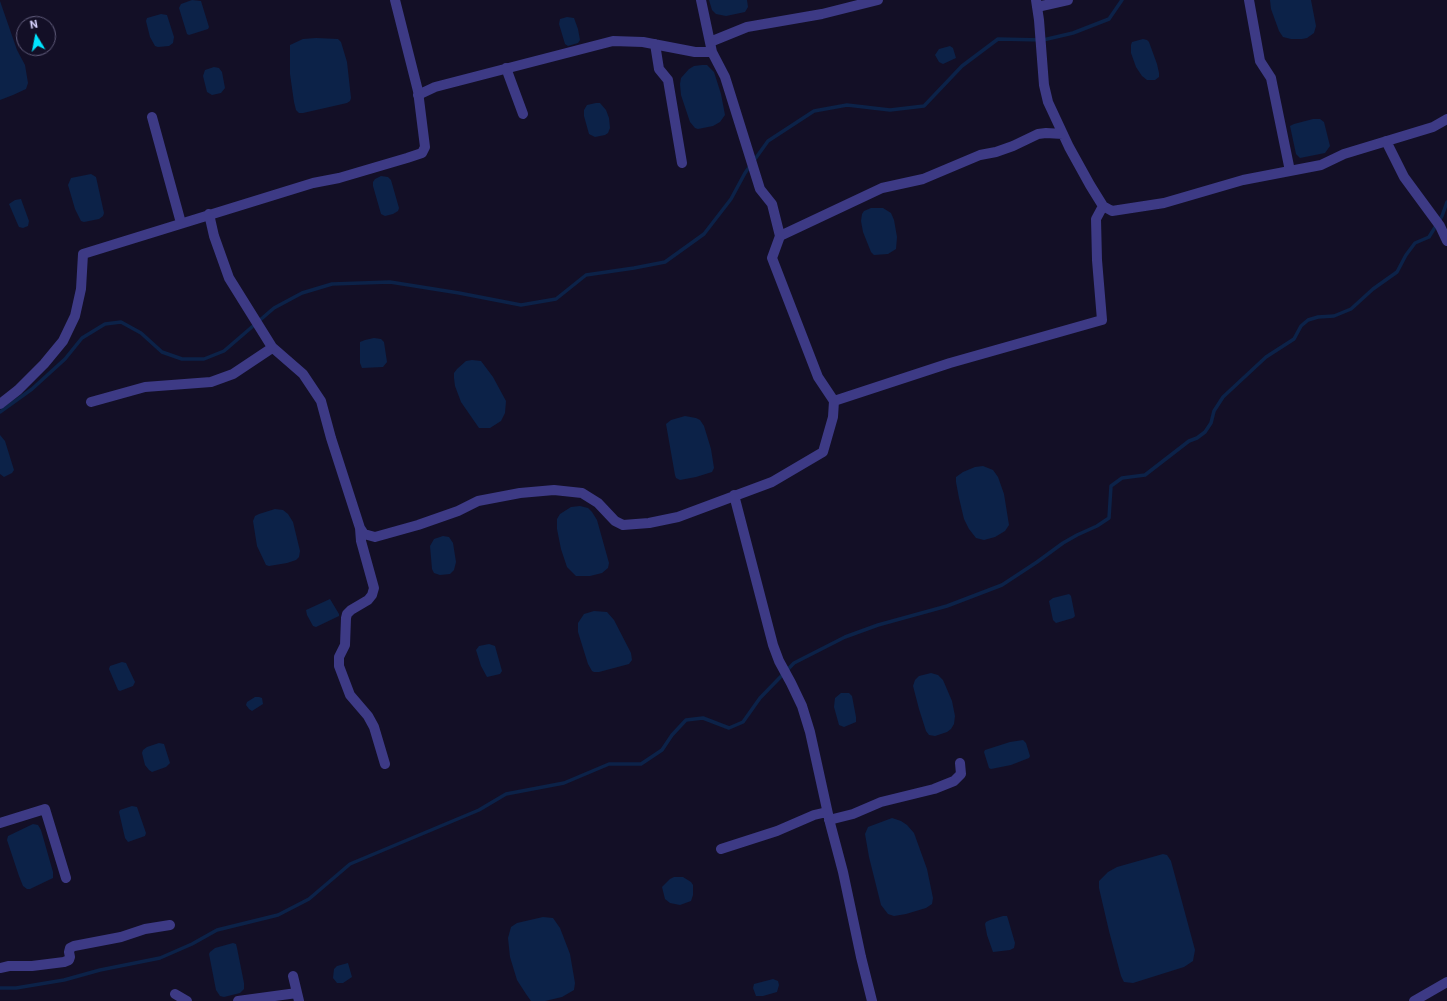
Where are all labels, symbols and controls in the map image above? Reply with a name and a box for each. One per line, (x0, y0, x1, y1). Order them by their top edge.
north arrow (16, 16, 56, 56)
text: N (29, 18, 39, 32)

